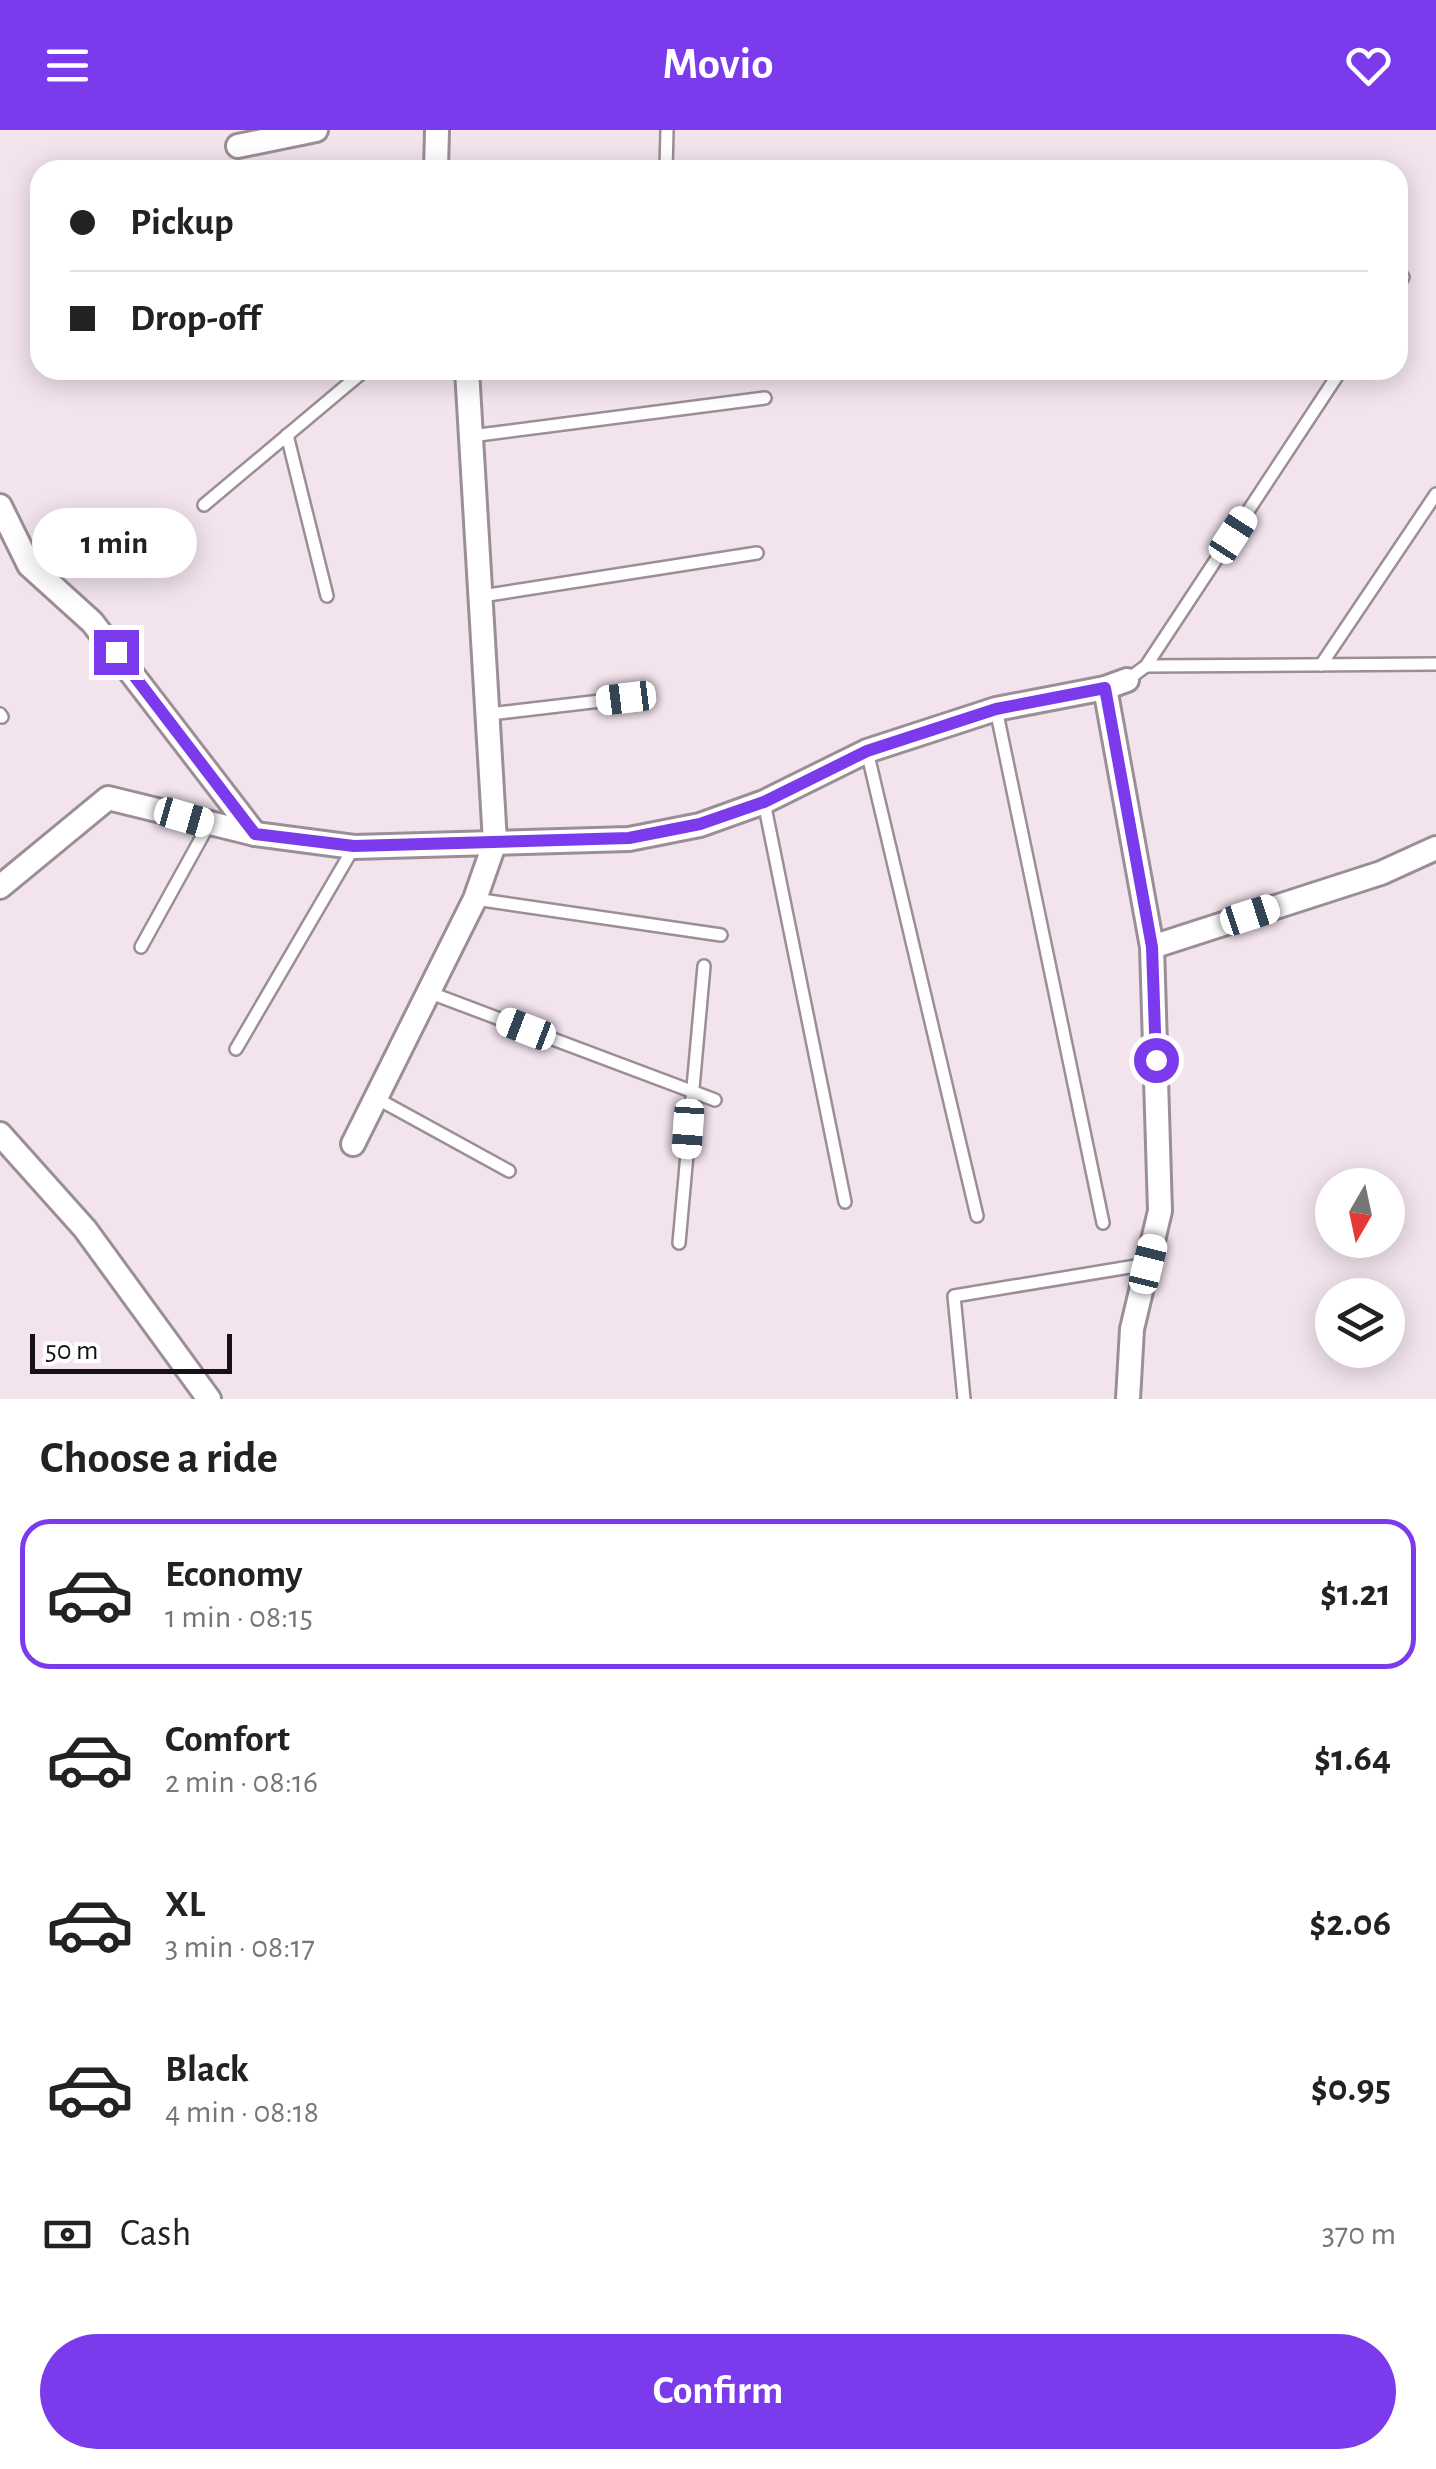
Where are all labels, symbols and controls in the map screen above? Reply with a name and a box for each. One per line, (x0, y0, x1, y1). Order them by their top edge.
icon: menu (40, 38, 95, 93)
icon: heart (1341, 38, 1396, 93)
text: Movio (663, 42, 773, 87)
text: Pickup (130, 204, 234, 242)
text: Drop-off (130, 300, 261, 338)
car (1204, 502, 1262, 568)
callout: 1 min (34, 507, 198, 577)
text: 1 min (81, 527, 148, 559)
route end (94, 630, 139, 675)
car (594, 679, 658, 717)
car (151, 794, 217, 840)
car (1217, 891, 1283, 939)
car (493, 1004, 559, 1054)
route start (1134, 1038, 1179, 1083)
car (671, 1098, 705, 1160)
north arrow (1315, 1168, 1405, 1258)
map controls (1315, 1168, 1405, 1368)
car (1126, 1231, 1170, 1297)
button: layers (1315, 1278, 1405, 1368)
scale bar (30, 1329, 232, 1374)
text: 50 m (45, 1337, 99, 1365)
text: Choose a ride (40, 1436, 278, 1481)
icon: car (45, 1549, 135, 1639)
text: Economy (165, 1556, 303, 1594)
text: $1.21 (1320, 1575, 1391, 1613)
text: 1 min · 08:15 (165, 1601, 313, 1633)
icon: car (45, 1714, 135, 1804)
text: Comfort (165, 1721, 290, 1759)
text: $1.64 (1314, 1740, 1391, 1778)
text: 2 min · 08:16 (165, 1766, 318, 1798)
icon: car (45, 1879, 135, 1969)
text: XL (165, 1886, 205, 1924)
text: $2.06 (1309, 1905, 1391, 1943)
text: 3 min · 08:17 (165, 1931, 315, 1963)
icon: car (45, 2044, 135, 2134)
text: Black (165, 2051, 249, 2089)
text: $0.95 (1311, 2070, 1391, 2108)
text: 4 min · 08:18 (165, 2096, 319, 2128)
icon: cash (40, 2207, 95, 2262)
text: Cash (120, 2215, 191, 2253)
text: 370 m (1322, 2218, 1396, 2250)
button: Confirm (40, 2334, 1396, 2449)

